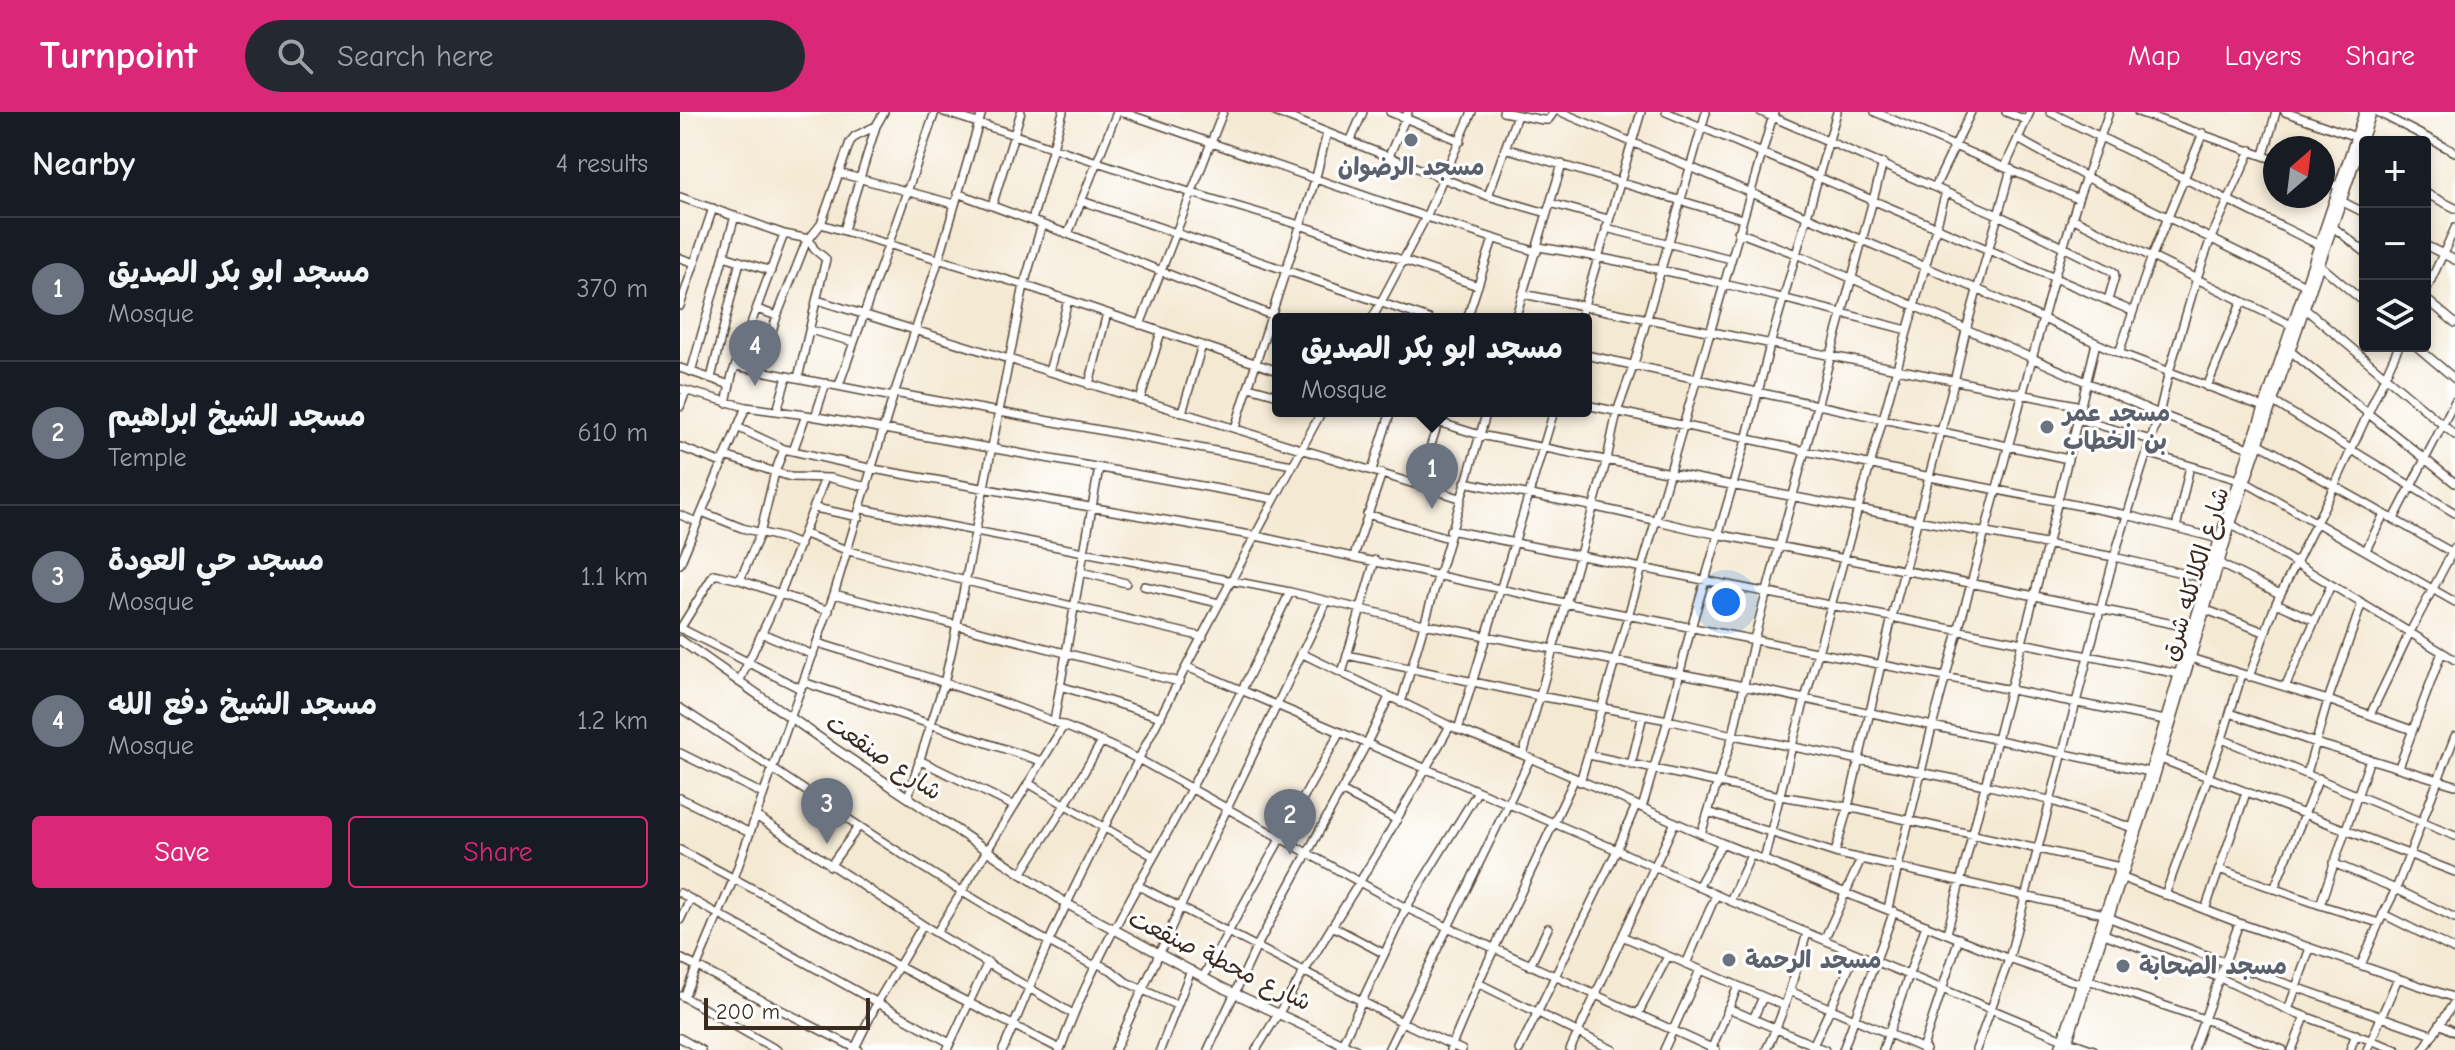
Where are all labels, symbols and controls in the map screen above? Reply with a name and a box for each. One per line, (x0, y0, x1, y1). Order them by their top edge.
search box (245, 20, 805, 92)
text: Turnpoint (40, 34, 197, 78)
icon: search (273, 34, 317, 78)
text: Search here (337, 39, 493, 74)
text: Map (2128, 40, 2181, 72)
text: Layers (2225, 40, 2301, 72)
text: Share (2345, 40, 2415, 72)
marker: مسجد الرضوان (1402, 131, 1420, 149)
north arrow (2263, 136, 2335, 208)
map controls (2359, 136, 2431, 352)
button: + (2359, 136, 2431, 208)
text: Nearby (32, 144, 135, 184)
text: 4 results (556, 149, 648, 179)
place label: مسجد الرضوان (1338, 153, 1484, 183)
button: − (2359, 208, 2431, 280)
text: مسجد ابو بكر الصديق (108, 255, 370, 290)
text: 1 (53, 274, 63, 304)
text: 370 m (577, 274, 648, 304)
button: layers (2359, 280, 2431, 352)
text: Mosque (108, 299, 194, 329)
popup (1272, 313, 1592, 417)
pin: 4 (729, 320, 781, 386)
text: مسجد ابو بكر الصديق (1301, 331, 1563, 366)
text: Mosque (1301, 375, 1387, 405)
text: مسجد الشيخ ابراهيم (108, 399, 366, 434)
place label: مسجد عمر بن الخطاب (2061, 399, 2170, 455)
text: 2 (52, 418, 64, 448)
text: 610 m (578, 418, 648, 448)
marker: مسجد عمر بن الخطاب (2038, 418, 2056, 436)
text: Temple (108, 443, 187, 473)
pin: 1 (1406, 443, 1458, 509)
street label: شارع الكلاكله شرق (2155, 484, 2238, 665)
text: مسجد حي العودة (108, 543, 324, 578)
text: 3 (52, 562, 64, 592)
text: 1.1 km (581, 562, 648, 592)
your location (1706, 582, 1746, 622)
text: Mosque (108, 587, 194, 617)
text: مسجد الشيخ دفع الله (108, 687, 377, 722)
text: 4 (52, 706, 64, 736)
text: 1.2 km (577, 706, 648, 736)
street label: شارع صنقعت (819, 708, 947, 808)
text: Mosque (108, 731, 194, 761)
pin: 3 (801, 778, 853, 844)
pin: 2 (1264, 789, 1316, 855)
button: Save (32, 816, 332, 888)
button: Share (348, 816, 648, 888)
street label: شارع محطة صنقعت (1123, 904, 1316, 1019)
place label: مسجد الرحمة (1745, 946, 1882, 974)
marker: مسجد الرحمة (1720, 951, 1738, 969)
place label: مسجد الصحابة (2139, 952, 2287, 980)
marker: مسجد الصحابة (2114, 957, 2132, 975)
scale bar (704, 994, 870, 1030)
text: 200 m (716, 999, 780, 1025)

